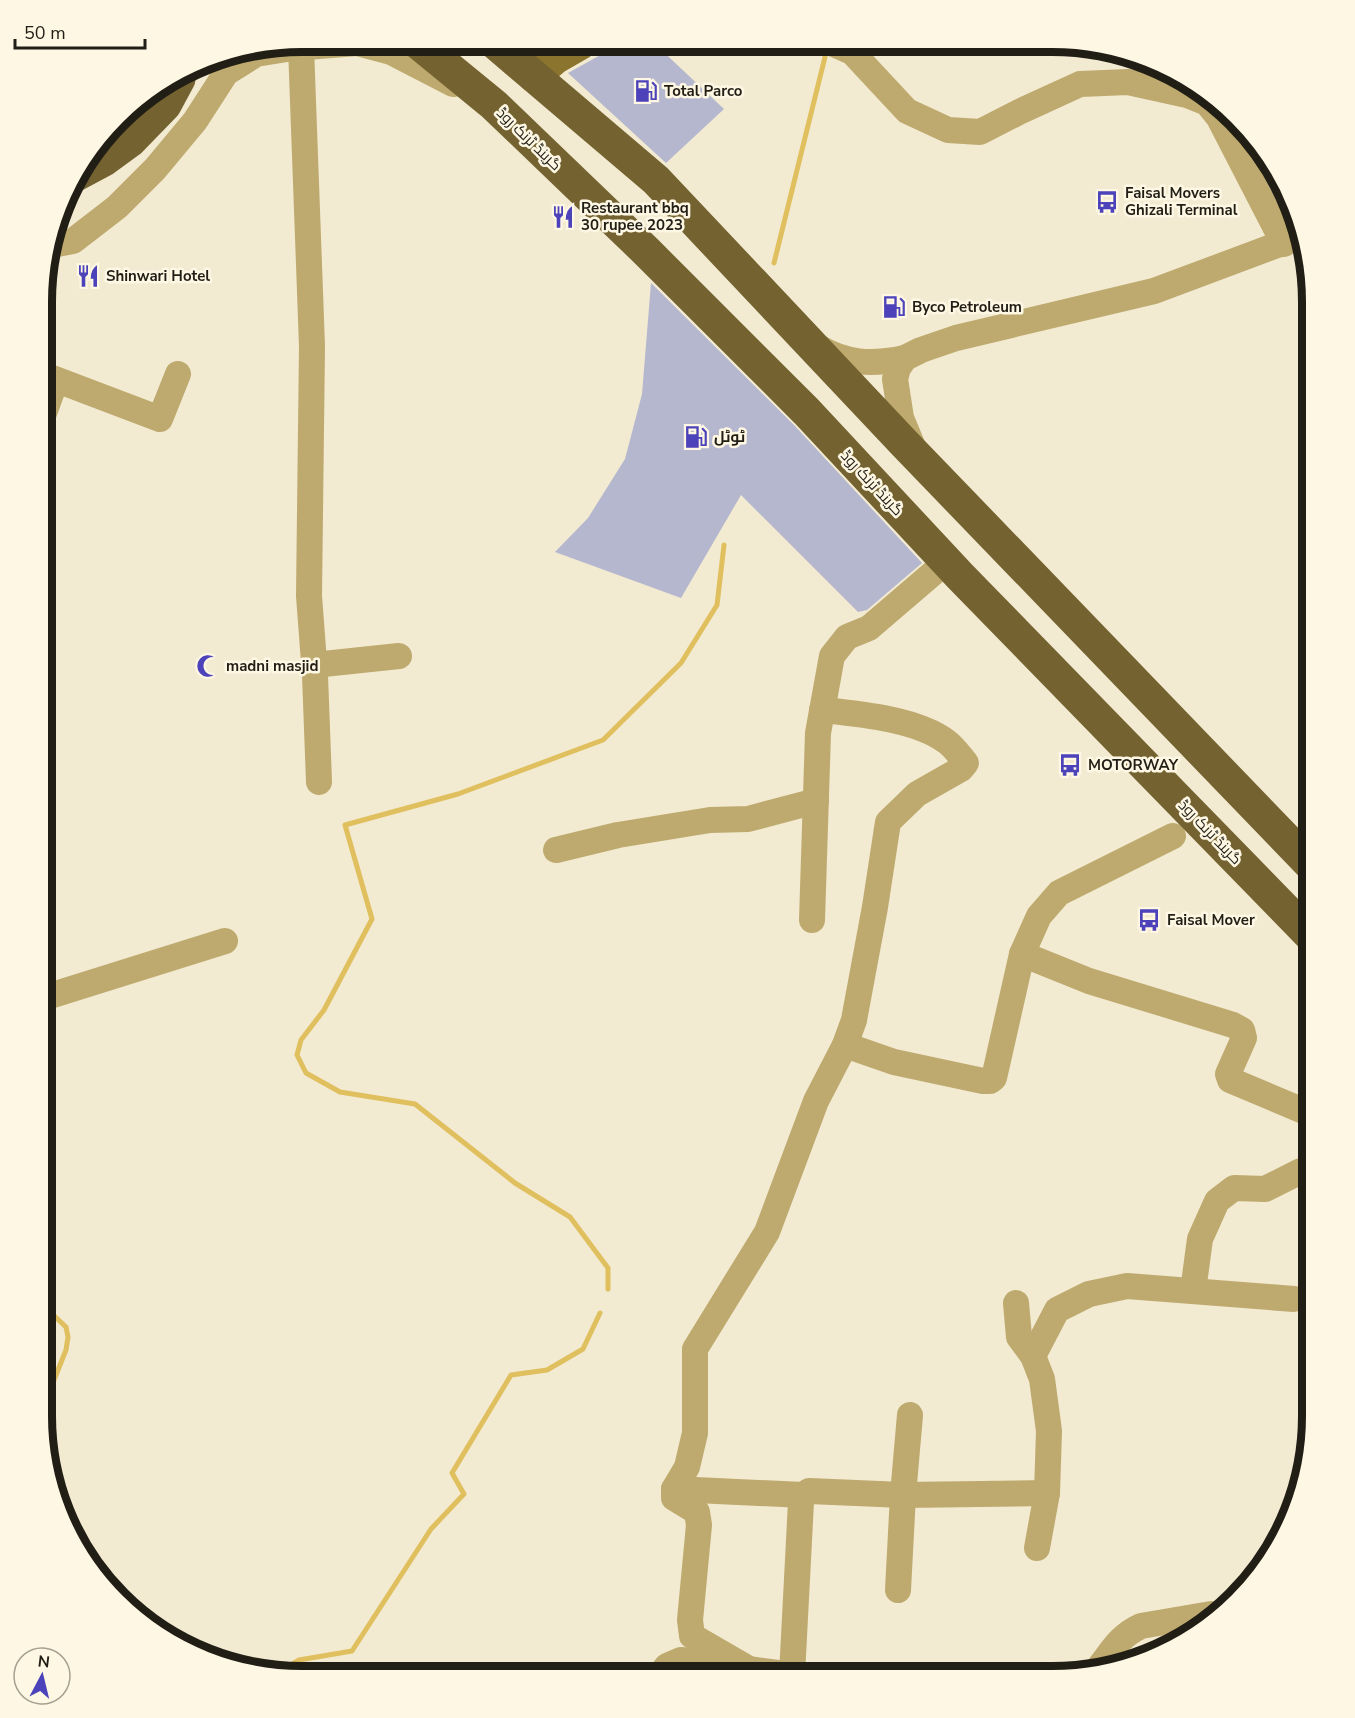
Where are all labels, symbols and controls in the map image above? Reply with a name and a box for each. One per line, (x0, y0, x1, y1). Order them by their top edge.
scale bar (15, 12, 146, 50)
text: 50 m (24, 21, 66, 45)
fuel station icon: Total Parco (633, 78, 659, 104)
place label: Total Parco (664, 81, 743, 101)
street label: گرینڈ ٹرنک روڈ (492, 103, 566, 175)
place label: Faisal Movers Ghizali Terminal (1125, 183, 1238, 220)
bus stop icon: Faisal Movers Ghizali Terminal (1094, 189, 1120, 215)
place label: Restaurant bbq 30 rupee 2023 (581, 198, 689, 235)
restaurant icon: Restaurant bbq 30 rupee 2023 (550, 204, 576, 230)
restaurant icon: Shinwari Hotel (75, 263, 101, 289)
place label: Shinwari Hotel (106, 266, 210, 286)
fuel station icon: Byco Petroleum (881, 294, 907, 320)
place label: Byco Petroleum (912, 297, 1022, 317)
fuel station icon: ٹوٹل (683, 424, 709, 450)
place label: ٹوٹل (714, 427, 745, 447)
street label: گرینڈ ٹرنک روڈ (836, 446, 908, 520)
mosque icon: madni masjid (195, 653, 221, 679)
place label: madni masjid (226, 656, 318, 676)
bus stop icon: MOTORWAY (1057, 752, 1083, 778)
place label: MOTORWAY (1088, 755, 1179, 775)
street label: گرینڈ ٹرنک روڈ (1174, 795, 1246, 869)
bus stop icon: Faisal Mover (1136, 907, 1162, 933)
place label: Faisal Mover (1167, 910, 1255, 930)
north arrow (12, 1646, 72, 1706)
text: N (36, 1650, 51, 1674)

